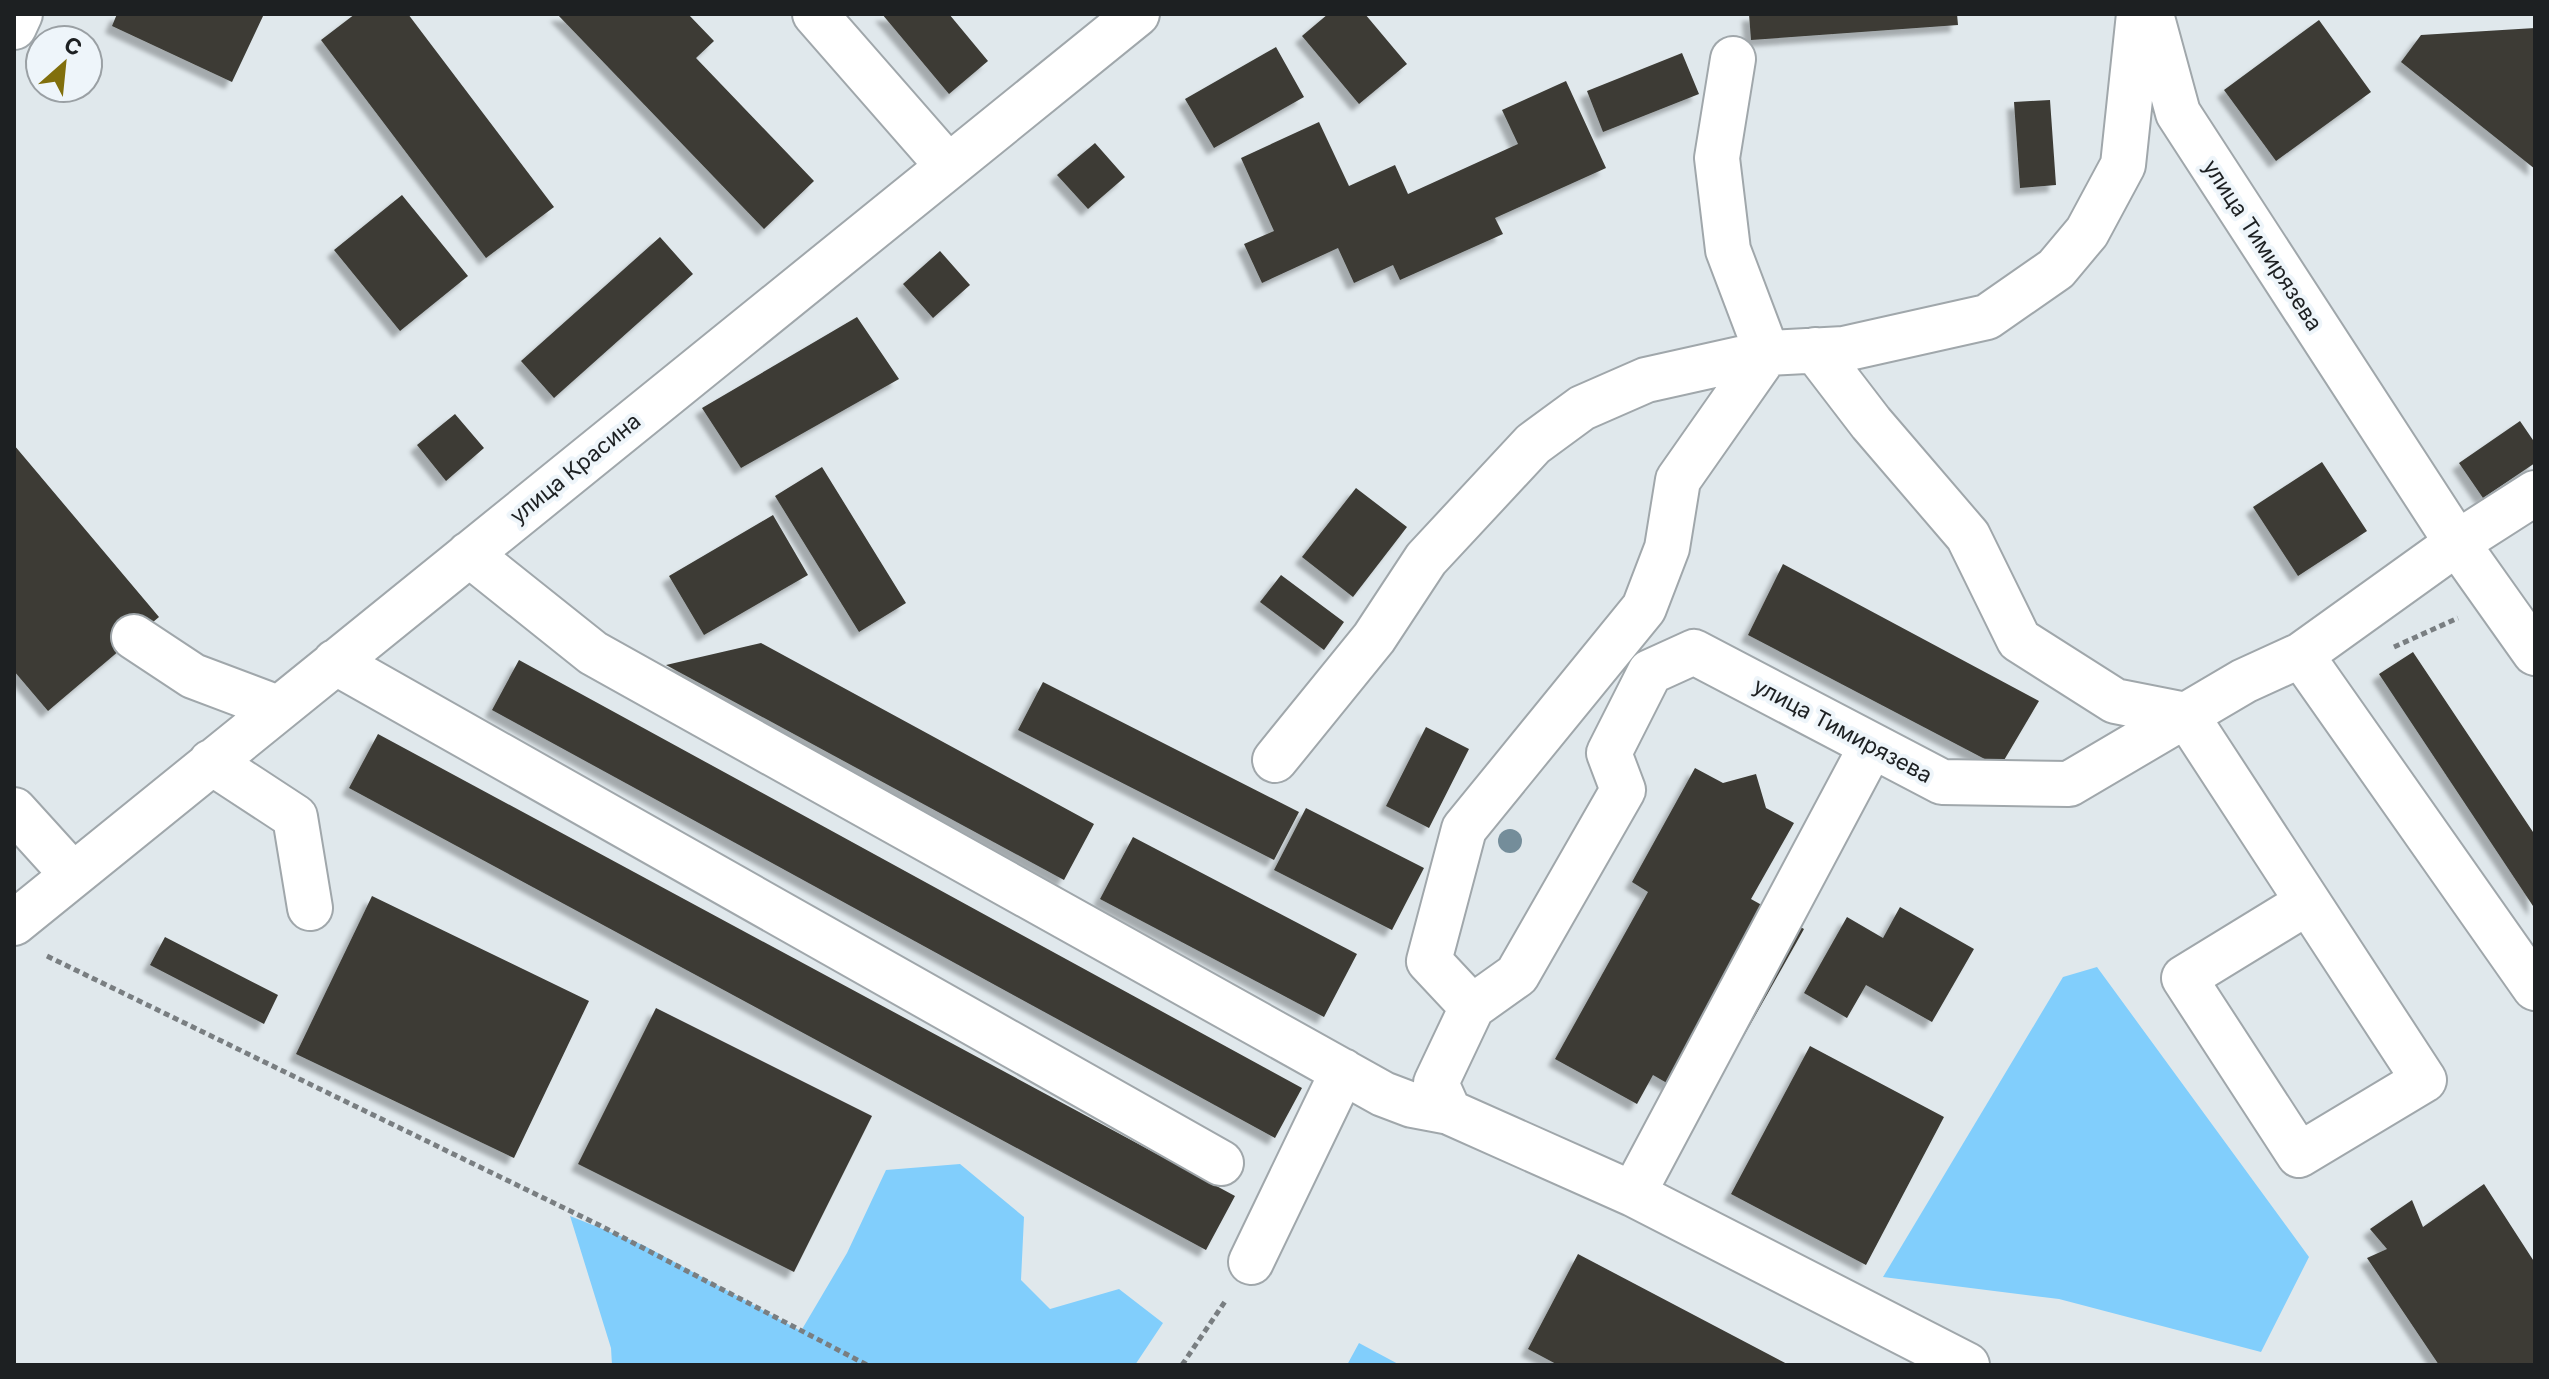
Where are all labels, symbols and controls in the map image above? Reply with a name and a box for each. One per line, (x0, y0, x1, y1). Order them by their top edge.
north arrow (24, 24, 104, 104)
text: С (60, 31, 86, 61)
street label: улица Тимирязева (2198, 155, 2328, 335)
street label: улица Красина (504, 407, 646, 529)
street label: улица Тимирязева (1749, 672, 1937, 788)

